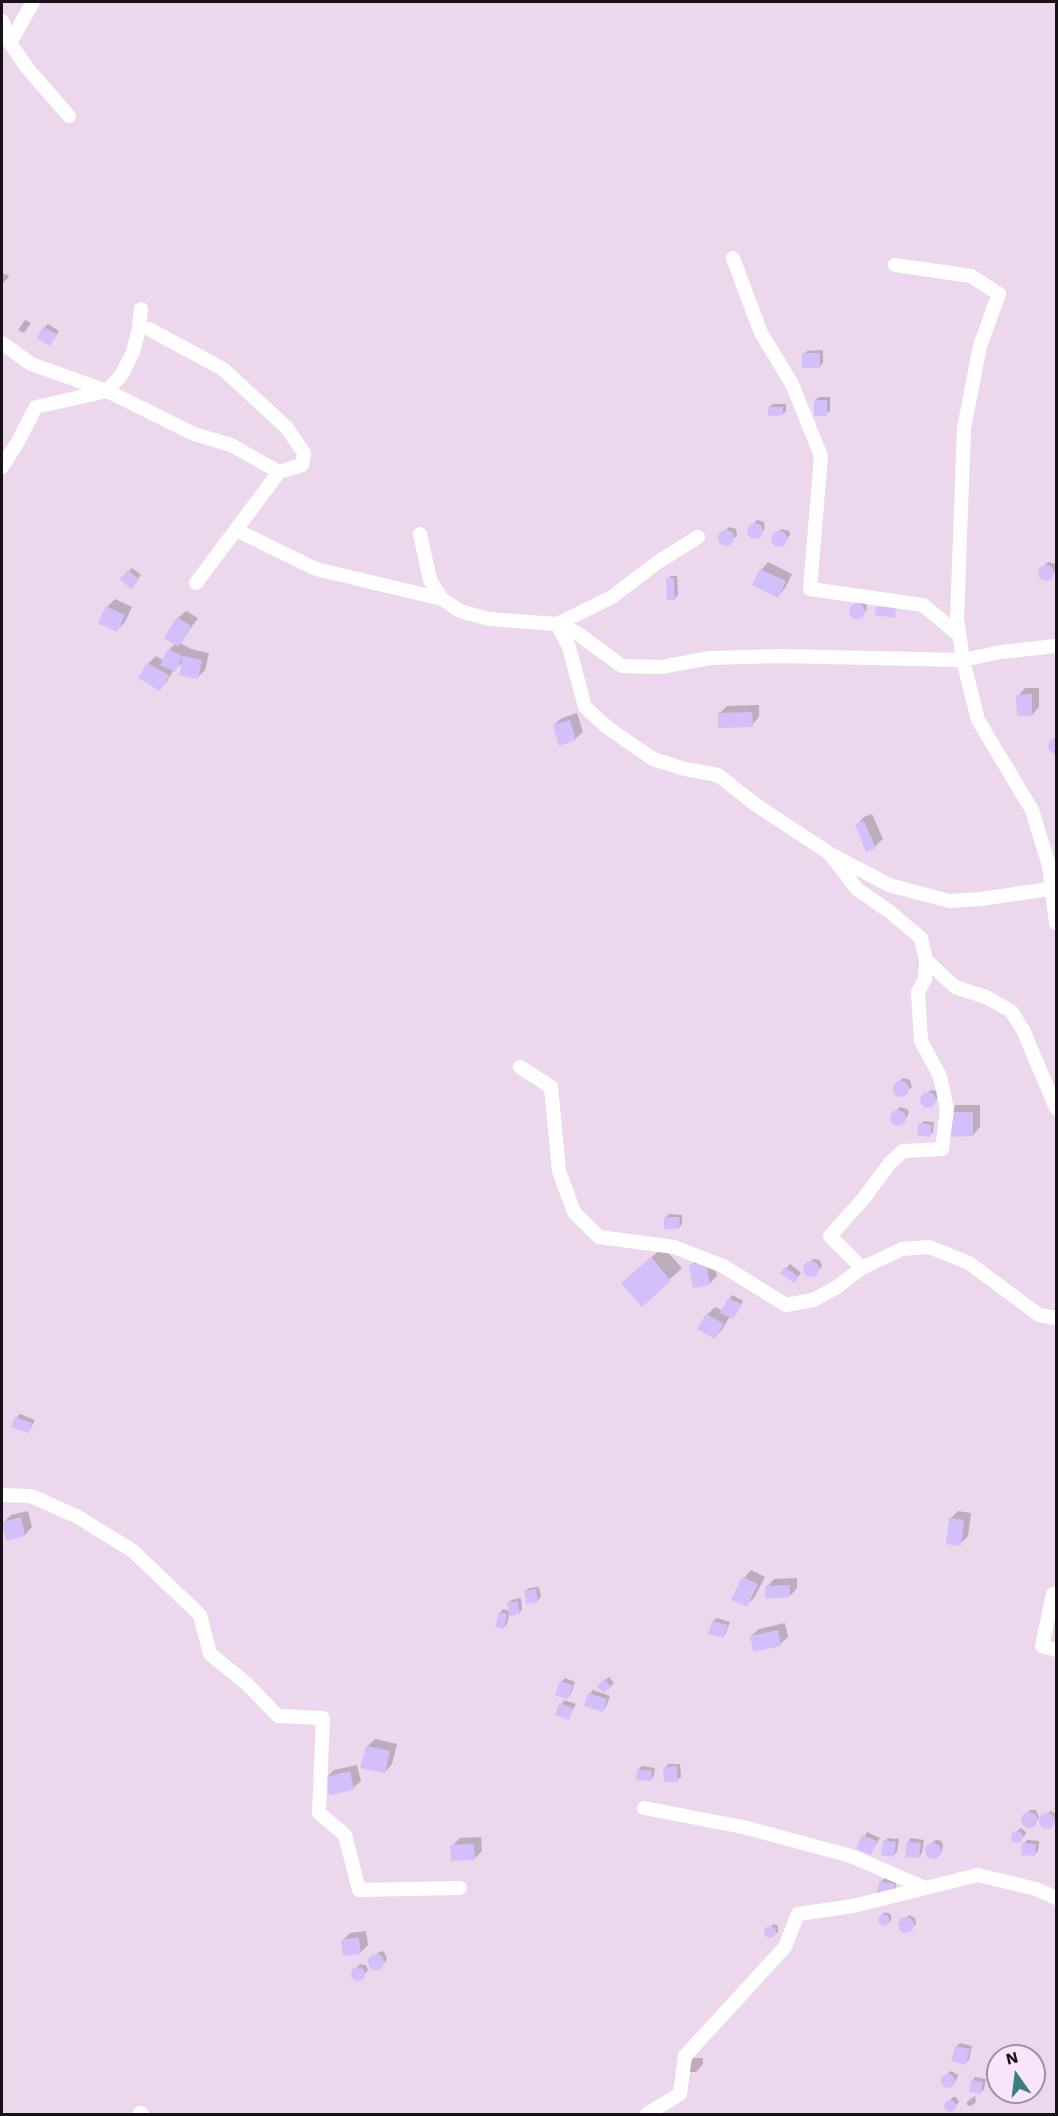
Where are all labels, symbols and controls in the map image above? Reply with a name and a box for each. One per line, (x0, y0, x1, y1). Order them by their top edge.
north arrow (986, 2044, 1046, 2104)
text: N (1004, 2047, 1020, 2069)

